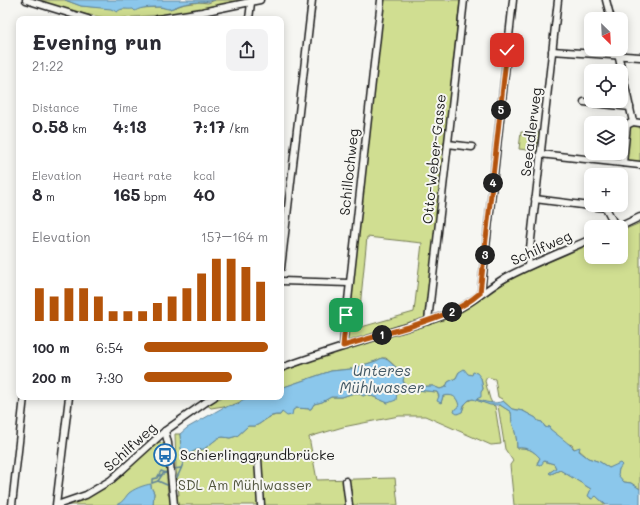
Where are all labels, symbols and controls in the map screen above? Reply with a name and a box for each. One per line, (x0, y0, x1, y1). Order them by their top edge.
north arrow (584, 12, 628, 56)
map controls (584, 12, 628, 264)
text: Evening run (32, 27, 162, 56)
button: share (226, 29, 268, 71)
pin (490, 33, 524, 67)
icon: check (496, 39, 518, 61)
text: 21:22 (32, 57, 64, 74)
button: locate (584, 64, 628, 108)
street label: Seeadlerweg (516, 86, 545, 178)
street label: Otto-Weber-Gasse (417, 93, 450, 225)
text: Distance (32, 100, 79, 115)
text: Time (113, 100, 138, 115)
text: Pace (193, 100, 220, 115)
pin: 5 (491, 100, 511, 120)
text: 5 (498, 102, 504, 117)
text: 0.58 (32, 115, 69, 137)
text: 4:13 (113, 115, 147, 137)
text: 7:17 (193, 115, 225, 137)
button: layers (584, 116, 628, 160)
text: km (69, 121, 87, 136)
text: /km (225, 121, 249, 136)
street label: Schillochweg (334, 127, 363, 216)
text: Elevation (32, 168, 81, 183)
text: Heart rate (113, 168, 172, 183)
text: kcal (193, 168, 215, 183)
button: + (584, 168, 628, 212)
pin: 4 (483, 173, 503, 193)
text: 4 (490, 175, 496, 190)
text: 8 (32, 183, 43, 205)
text: 165 (113, 183, 140, 205)
text: 40 (193, 183, 215, 205)
text: m (43, 189, 55, 204)
text: bpm (140, 189, 167, 204)
button: − (584, 220, 628, 264)
street label: Schilfweg (507, 226, 574, 269)
text: Elevation (32, 228, 90, 245)
text: 157–164 m (201, 228, 268, 245)
pin: 3 (475, 245, 495, 265)
text: 3 (482, 247, 488, 262)
pin (329, 298, 363, 332)
pin: 2 (442, 302, 462, 322)
icon: arrive (335, 304, 357, 326)
text: 2 (449, 304, 455, 319)
pin: 1 (372, 325, 392, 345)
text: 1 (380, 327, 384, 342)
text: 100 m (32, 339, 69, 356)
text: 6:54 (96, 339, 123, 356)
water label: Unteres Mühlwasser (340, 360, 425, 397)
text: 200 m (32, 369, 71, 386)
text: 7:30 (96, 369, 123, 386)
street label: Schilfweg (99, 418, 160, 475)
bus stop icon: Schierlinggrundbrücke (152, 442, 178, 468)
place label: Schierlinggrundbrücke (180, 445, 335, 464)
park label: SDL Am Mühlwasser (178, 475, 312, 494)

